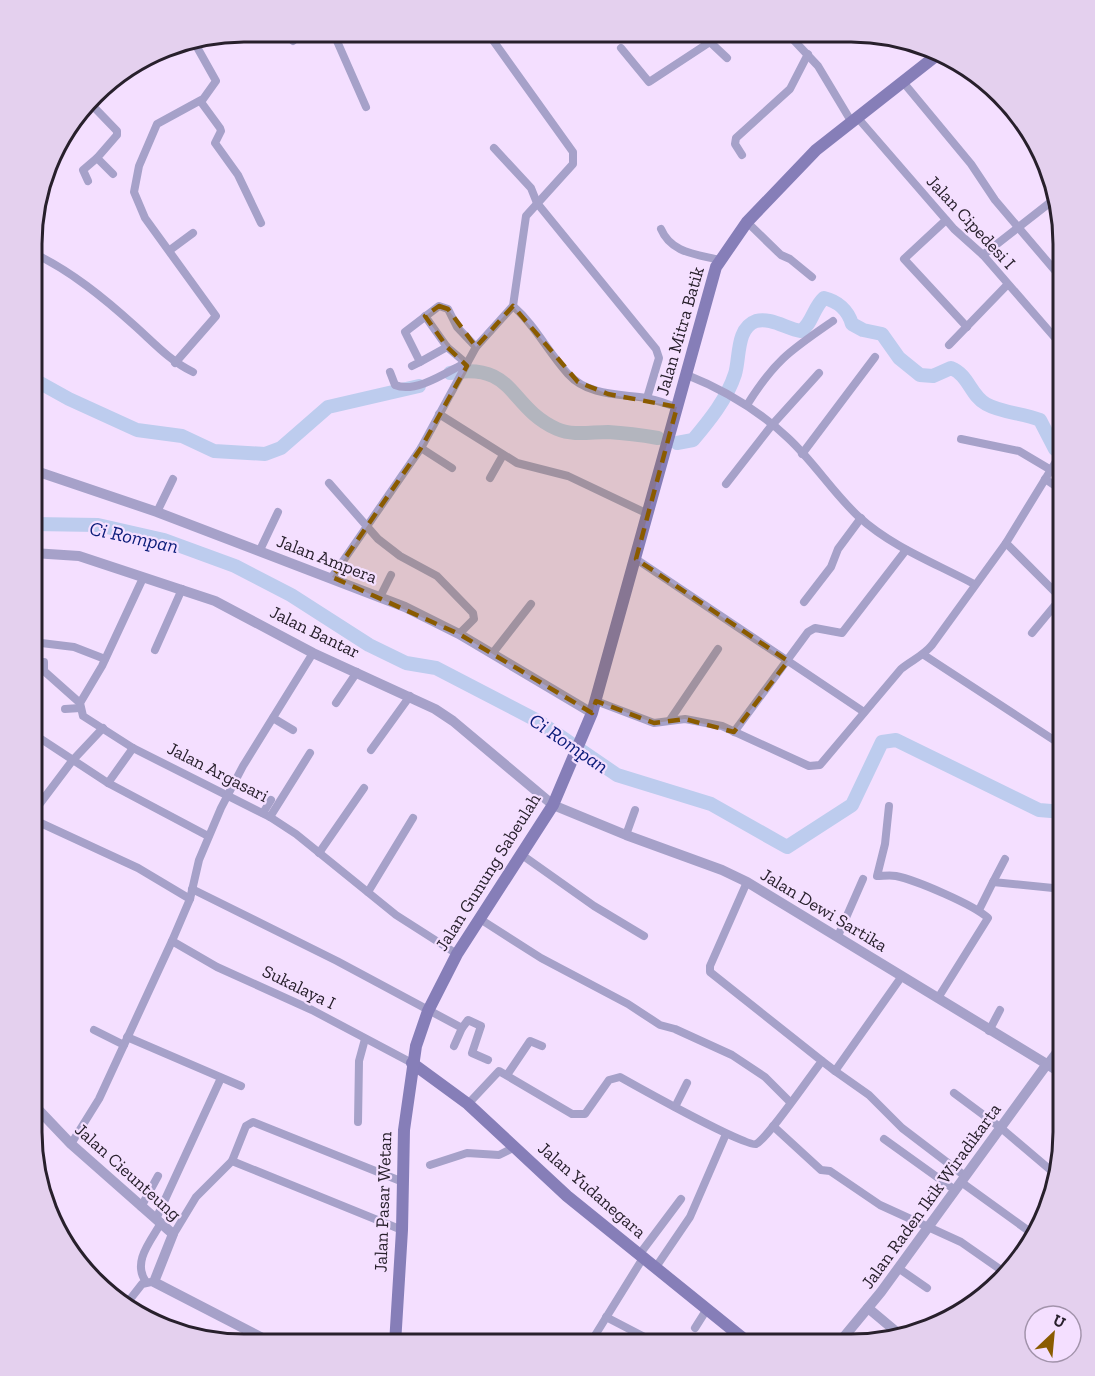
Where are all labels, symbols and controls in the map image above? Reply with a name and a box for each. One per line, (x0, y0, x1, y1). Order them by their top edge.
street label: Jalan Cipedesi I (922, 170, 1020, 274)
street label: Jalan Mitra Batik (651, 263, 709, 398)
water label: Ci Rompan (87, 516, 181, 558)
street label: Jalan Ampera (274, 530, 381, 588)
street label: Jalan Bantar (267, 601, 363, 663)
water label: Ci Rompan (525, 708, 613, 778)
street label: Jalan Argasari (164, 737, 272, 807)
street label: Jalan Gunung Sabeulah (431, 789, 545, 955)
street label: Jalan Dewi Sartika (757, 864, 892, 957)
street label: Sukalaya I (259, 960, 339, 1014)
street label: Jalan Raden Ikik Wiradikarta (856, 1099, 1006, 1293)
street label: Jalan Cieunteung (70, 1119, 186, 1226)
street label: Jalan Pasar Wetan (370, 1131, 396, 1273)
street label: Jalan Yudanegara (533, 1137, 651, 1243)
north arrow (1023, 1304, 1083, 1364)
text: U (1050, 1310, 1069, 1332)

